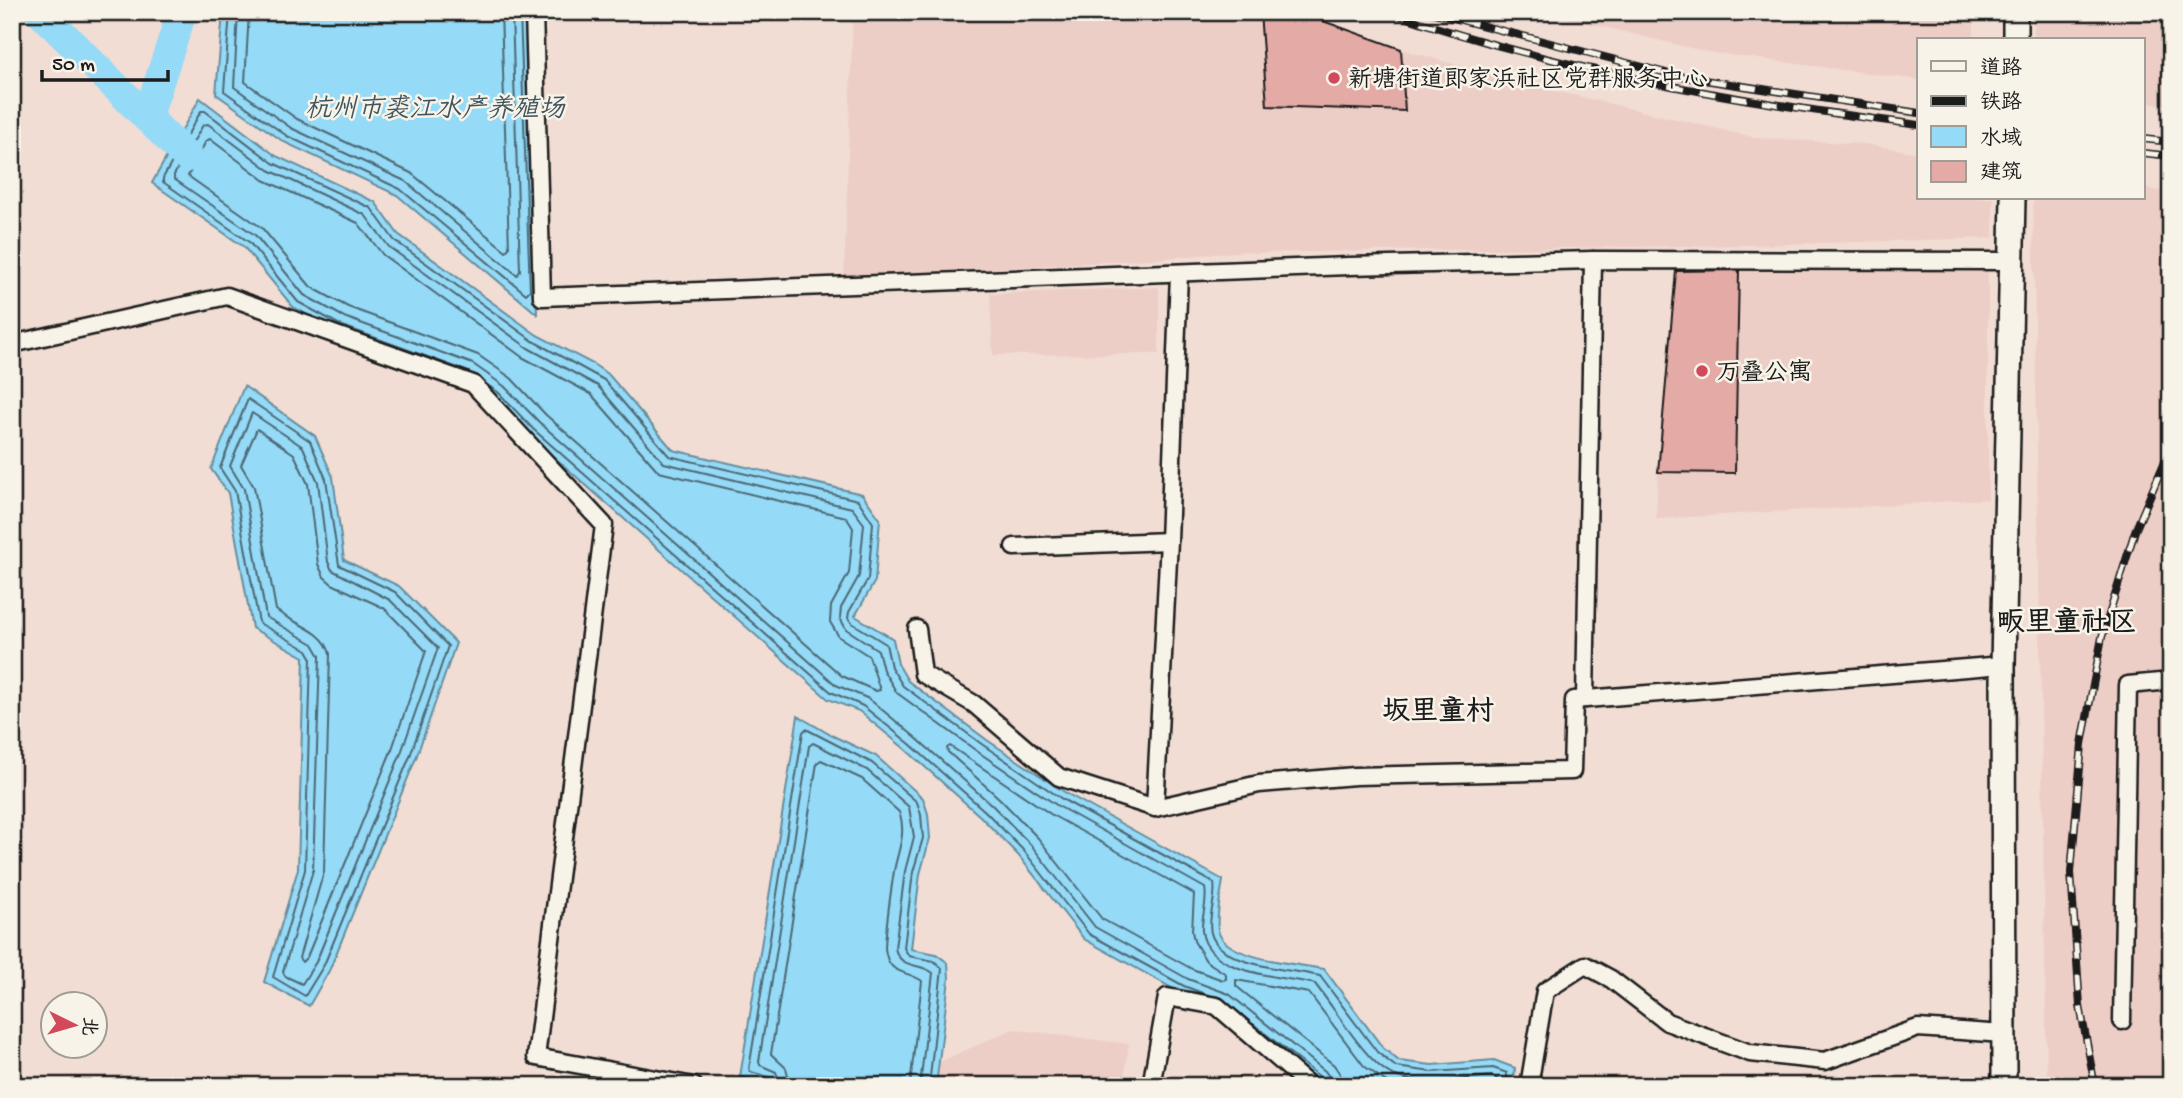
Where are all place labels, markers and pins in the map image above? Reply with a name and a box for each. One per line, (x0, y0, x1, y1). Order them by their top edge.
place label: 新塘街道郎家浜社区党群服务中心 (1348, 66, 1708, 96)
marker: 新塘街道郎家浜社区党群服务中心 (1326, 70, 1342, 86)
place label: 万叠公寓 (1716, 359, 1812, 389)
marker: 万叠公寓 (1694, 363, 1710, 379)

